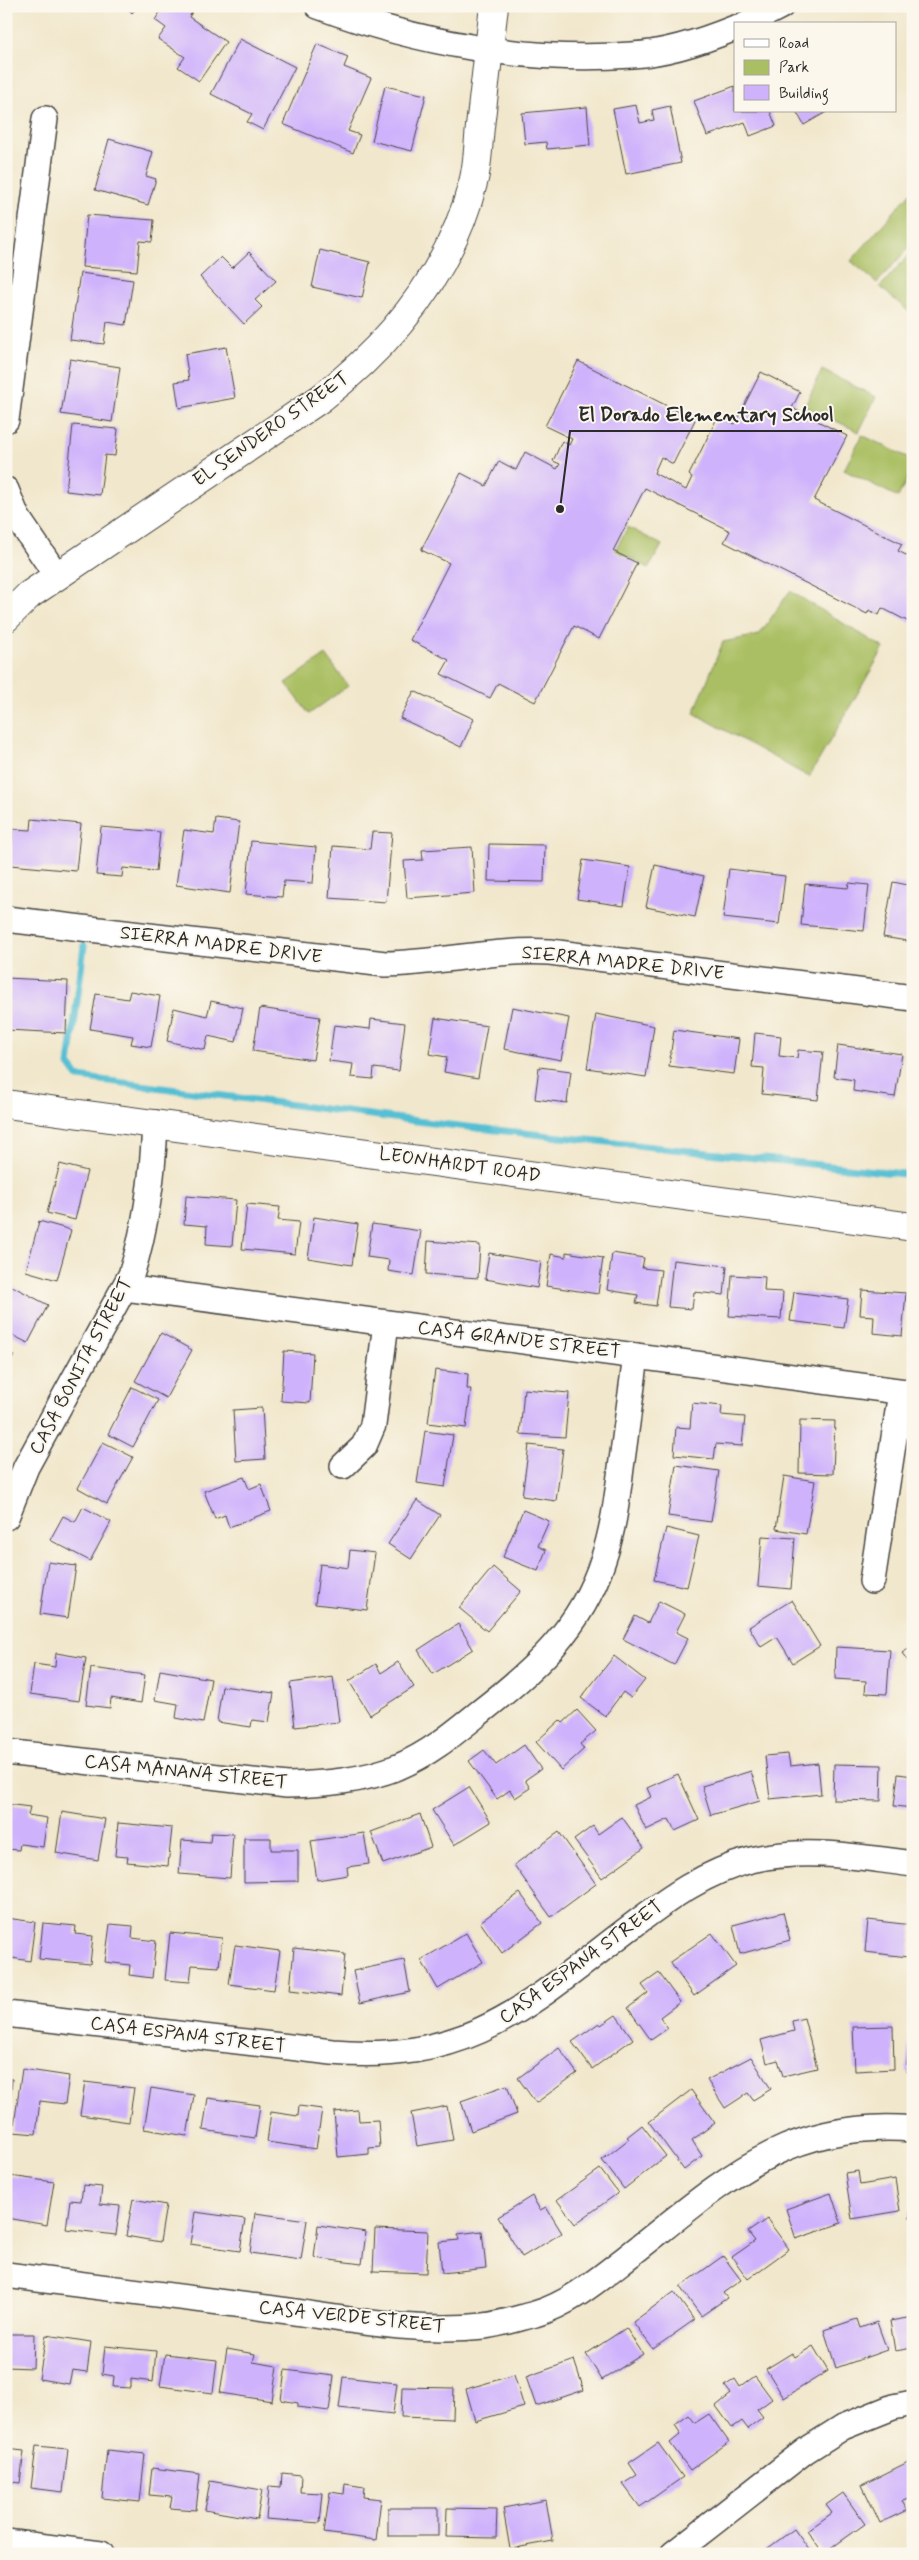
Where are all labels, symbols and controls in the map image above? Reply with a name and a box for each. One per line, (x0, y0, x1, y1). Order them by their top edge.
legend (734, 22, 896, 112)
text: Road (779, 34, 809, 54)
text: Park (779, 58, 809, 78)
text: Building (779, 84, 829, 105)
street label: EL SENDERO STREET (188, 366, 354, 492)
callout: El Dorado Elementary School (570, 396, 842, 431)
text: El Dorado Elementary School (578, 402, 834, 429)
street label: SIERRA MADRE DRIVE (119, 920, 323, 970)
street label: SIERRA MADRE DRIVE (521, 940, 725, 986)
street label: LEONHARDT ROAD (378, 1141, 542, 1189)
street label: CASA BONITA STREET (24, 1273, 138, 1459)
street label: CASA GRANDE STREET (416, 1315, 622, 1365)
street label: CASA MANANA STREET (83, 1749, 289, 1795)
street label: CASA ESPANA STREET (494, 1894, 668, 2030)
street label: CASA ESPANA STREET (89, 2011, 287, 2059)
street label: CASA VERDE STREET (258, 2295, 446, 2339)

